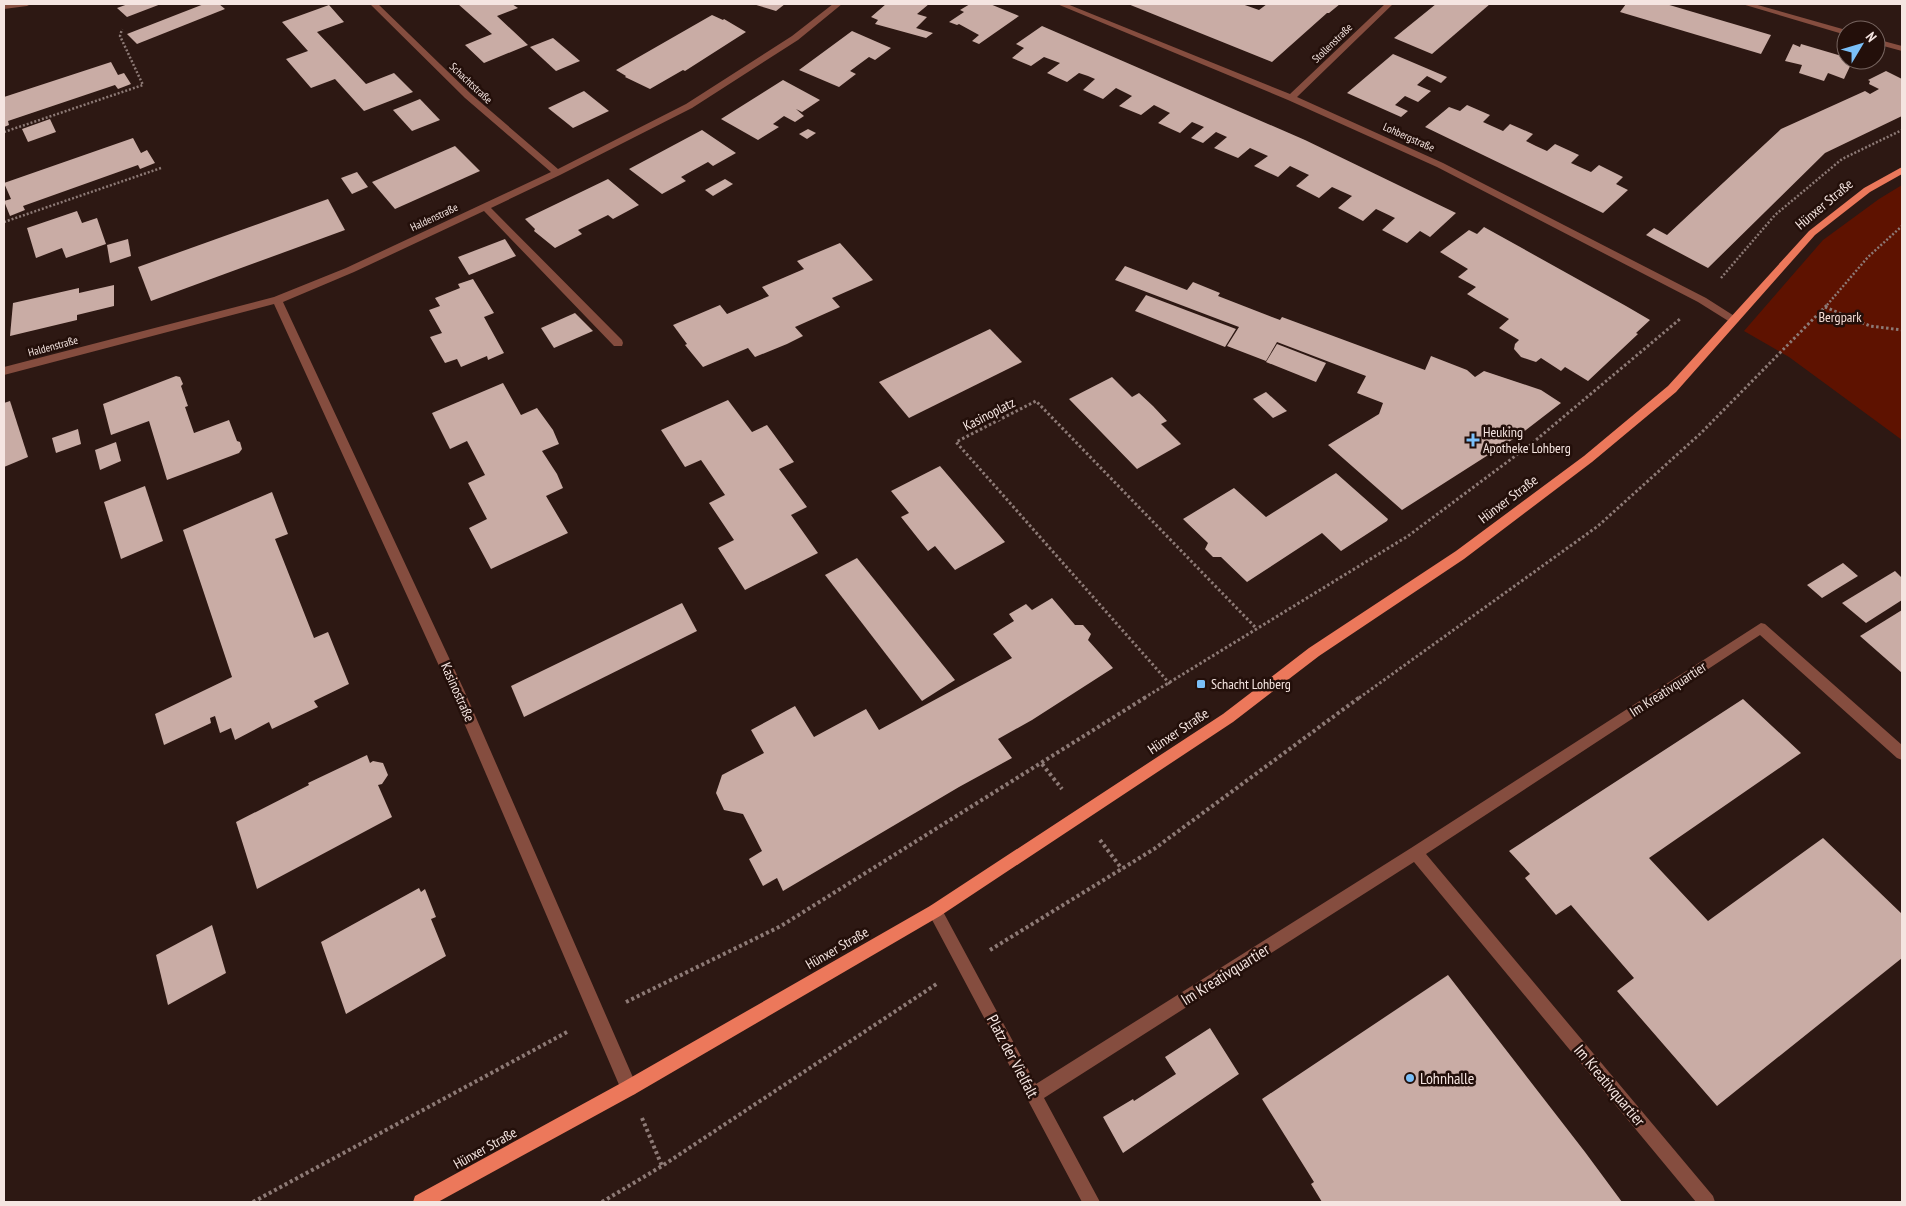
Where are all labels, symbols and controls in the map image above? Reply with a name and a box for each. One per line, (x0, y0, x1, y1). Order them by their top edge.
street label: Stollenstraße (1309, 20, 1356, 66)
north arrow (1836, 20, 1886, 70)
text: N (1862, 28, 1881, 46)
street label: Schachtstraße (447, 60, 496, 107)
street label: Lohbergstraße (1381, 119, 1437, 155)
street label: Hünxer Straße (1792, 175, 1857, 233)
street label: Haldenstraße (408, 200, 461, 234)
park label: Bergpark (1818, 308, 1862, 326)
street label: Haldenstraße (27, 333, 80, 359)
street label: Kasinoplatz (960, 393, 1018, 435)
place label: Heuking Apotheke Lohberg (1483, 423, 1571, 457)
marker: Heuking Apotheke Lohberg (1467, 434, 1479, 446)
street label: Hünxer Straße (1475, 471, 1541, 527)
street label: Im Kreativquartier (1626, 657, 1710, 720)
street label: Kasinostraße (437, 660, 479, 725)
place label: Schacht Lohberg (1211, 675, 1291, 693)
marker: Schacht Lohberg (1195, 678, 1207, 690)
street label: Hünxer Straße (1144, 704, 1212, 758)
street label: Hünxer Straße (802, 923, 872, 973)
street label: Im Kreativquartier (1177, 939, 1273, 1009)
street label: Platz der Vielfalt (983, 1011, 1044, 1102)
street label: Im Kreativquartier (1570, 1040, 1650, 1130)
place label: Lohnhalle (1420, 1068, 1474, 1088)
marker: Lohnhalle (1404, 1072, 1416, 1084)
street label: Hünxer Straße (450, 1123, 520, 1173)

